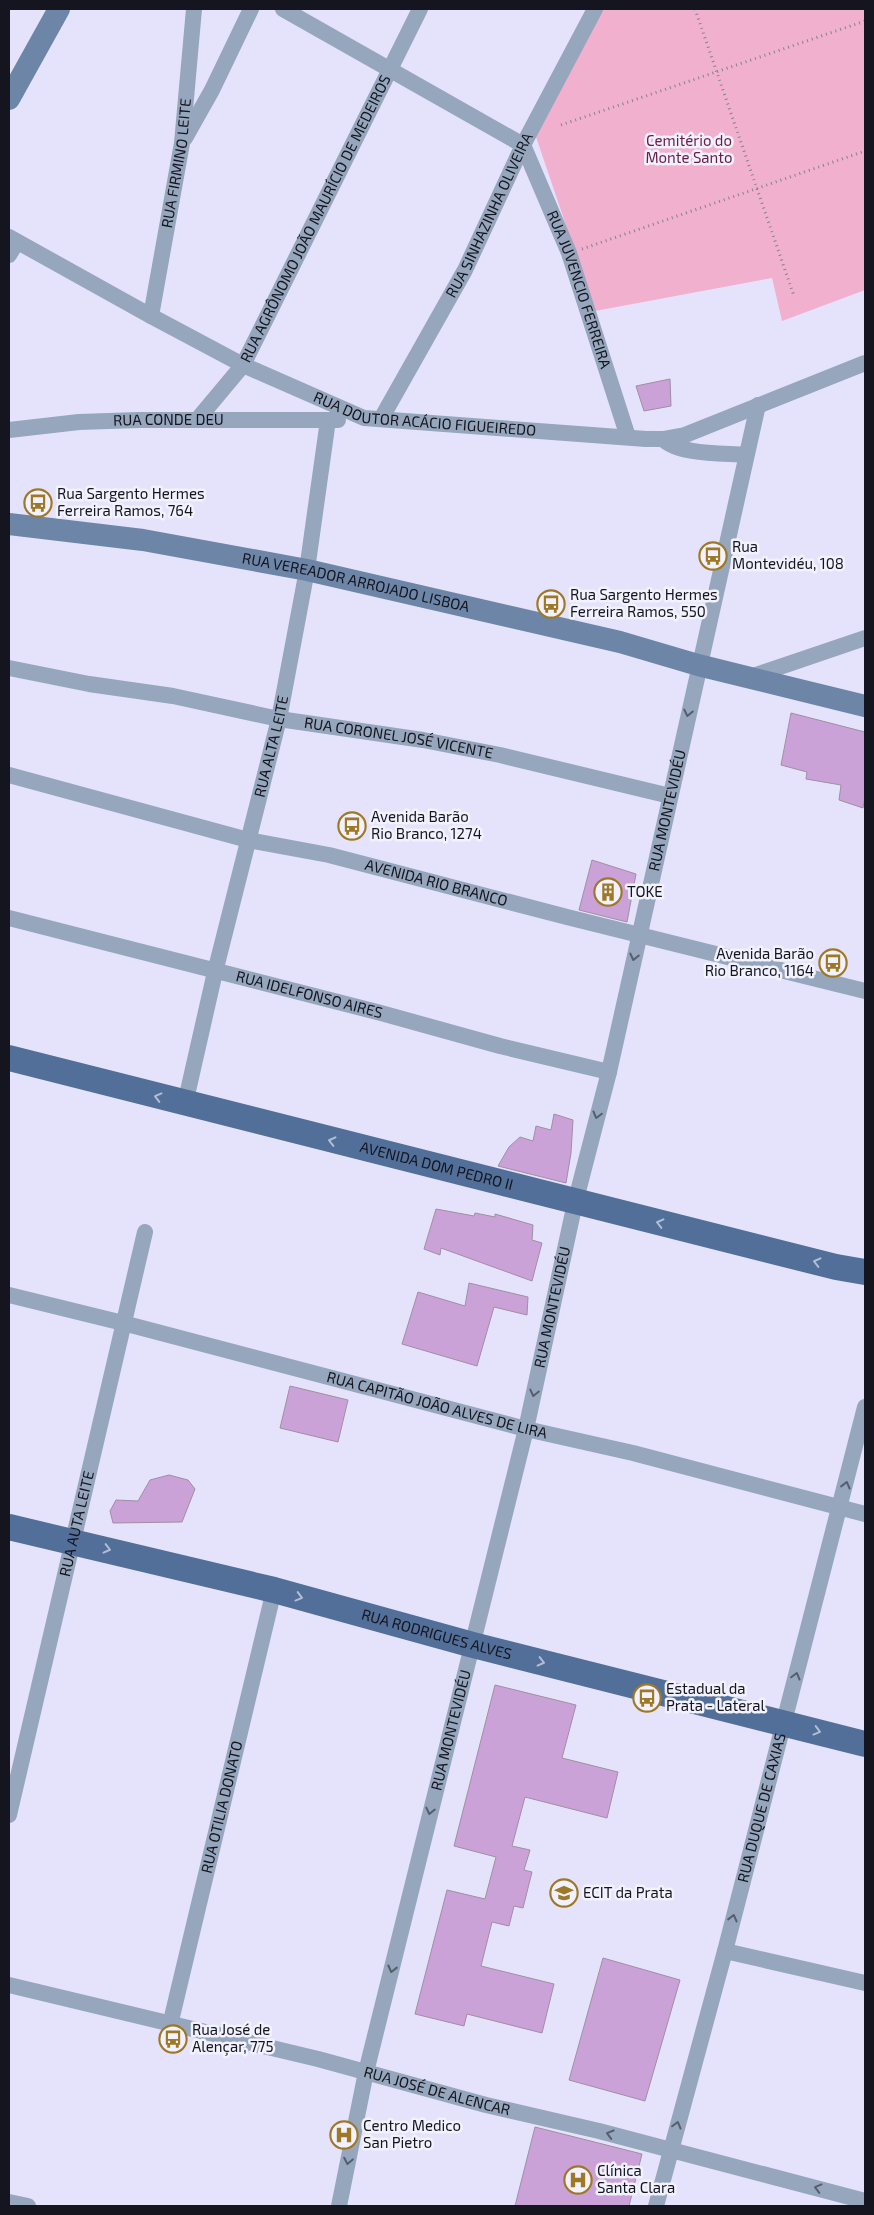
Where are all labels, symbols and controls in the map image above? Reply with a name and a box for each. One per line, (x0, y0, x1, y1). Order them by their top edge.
street label: RUA AGRÔNOMO JOÃO MAURÍCIO DE MEDEIROS (236, 72, 394, 365)
street label: RUA FIRMINO LEITE (157, 97, 194, 229)
street label: RUA SINHAZINHA OLIVEIRA (441, 129, 536, 301)
park label: Cemitério do Monte Santo (645, 131, 733, 166)
street label: RUA JUVENCIO FERREIRA (544, 207, 616, 371)
street label: RUA DOUTOR ACÁCIO FIGUEIREDO (311, 387, 537, 439)
street label: RUA CONDE DEU (113, 410, 224, 429)
place label: Rua Sargento Hermes Ferreira Ramos, 764 (57, 484, 205, 519)
bus stop icon: Rua Sargento Hermes Ferreira Ramos, 764 (23, 488, 53, 518)
place label: Rua Montevidéu, 108 (732, 537, 844, 572)
bus stop icon: Rua Montevidéu, 108 (698, 541, 728, 571)
street label: RUA VEREADOR ARROJADO LISBOA (241, 548, 472, 615)
place label: Rua Sargento Hermes Ferreira Ramos, 550 (570, 585, 718, 620)
bus stop icon: Rua Sargento Hermes Ferreira Ramos, 550 (536, 589, 566, 619)
street label: RUA ALTA LEITE (250, 694, 291, 799)
one-way arrow (683, 708, 694, 717)
street label: RUA CORONEL JOSÉ VICENTE (303, 713, 495, 761)
street label: RUA MONTEVIDÉU (644, 748, 689, 873)
place label: Avenida Barão Rio Branco, 1274 (371, 807, 482, 842)
bus stop icon: Avenida Barão Rio Branco, 1274 (337, 811, 367, 841)
street label: AVENIDA RIO BRANCO (363, 855, 510, 909)
building icon: TOKE (593, 877, 623, 907)
place label: TOKE (627, 882, 663, 900)
place label: Avenida Barão Rio Branco, 1164 (705, 944, 814, 979)
bus stop icon: Avenida Barão Rio Branco, 1164 (818, 948, 848, 978)
one-way arrow (629, 952, 640, 961)
street label: RUA IDELFONSO AIRES (234, 966, 385, 1021)
one-way arrow (154, 1092, 162, 1103)
one-way arrow (592, 1111, 603, 1120)
one-way arrow (328, 1136, 337, 1147)
street label: AVENIDA DOM PEDRO II (358, 1137, 515, 1193)
one-way arrow (656, 1219, 664, 1229)
street label: RUA MONTEVIDÉU (530, 1244, 573, 1369)
one-way arrow (814, 1258, 822, 1268)
street label: RUA CAPITÃO JOÃO ALVES DE LIRA (325, 1367, 550, 1442)
one-way arrow (529, 1388, 540, 1397)
street label: RUA AUTA LEITE (55, 1469, 97, 1578)
one-way arrow (840, 1480, 851, 1489)
one-way arrow (103, 1543, 112, 1554)
one-way arrow (295, 1591, 303, 1601)
street label: RUA RODRIGUES ALVES (360, 1605, 514, 1662)
one-way arrow (536, 1656, 545, 1667)
street label: RUA MONTEVIDÉU (426, 1668, 474, 1792)
one-way arrow (790, 1671, 801, 1680)
place label: Estadual da Prata - Lateral (666, 1679, 765, 1714)
bus stop icon: Estadual da Prata - Lateral (632, 1683, 662, 1713)
one-way arrow (813, 1725, 821, 1736)
street label: RUA DUQUE DE CAXIAS (733, 1731, 789, 1884)
street label: RUA OTILIA DONATO (197, 1739, 246, 1875)
one-way arrow (425, 1806, 436, 1815)
school or university icon: ECIT da Prata (549, 1878, 579, 1908)
place label: ECIT da Prata (583, 1883, 673, 1901)
one-way arrow (728, 1914, 738, 1922)
one-way arrow (388, 1964, 398, 1972)
place label: Rua José de Alençar, 775 (192, 2020, 274, 2056)
bus stop icon: Rua José de Alençar, 775 (158, 2024, 188, 2054)
street label: RUA JOSÉ DE ALENCAR (362, 2062, 512, 2118)
place label: Centro Medico San Pietro (363, 2116, 461, 2151)
hospital icon: Centro Medico San Pietro (329, 2120, 359, 2150)
one-way arrow (671, 2121, 682, 2130)
one-way arrow (607, 2129, 615, 2139)
one-way arrow (343, 2157, 354, 2166)
place label: Clínica Santa Clara (597, 2161, 675, 2196)
hospital icon: Clínica Santa Clara (563, 2165, 593, 2195)
one-way arrow (814, 2183, 823, 2194)

